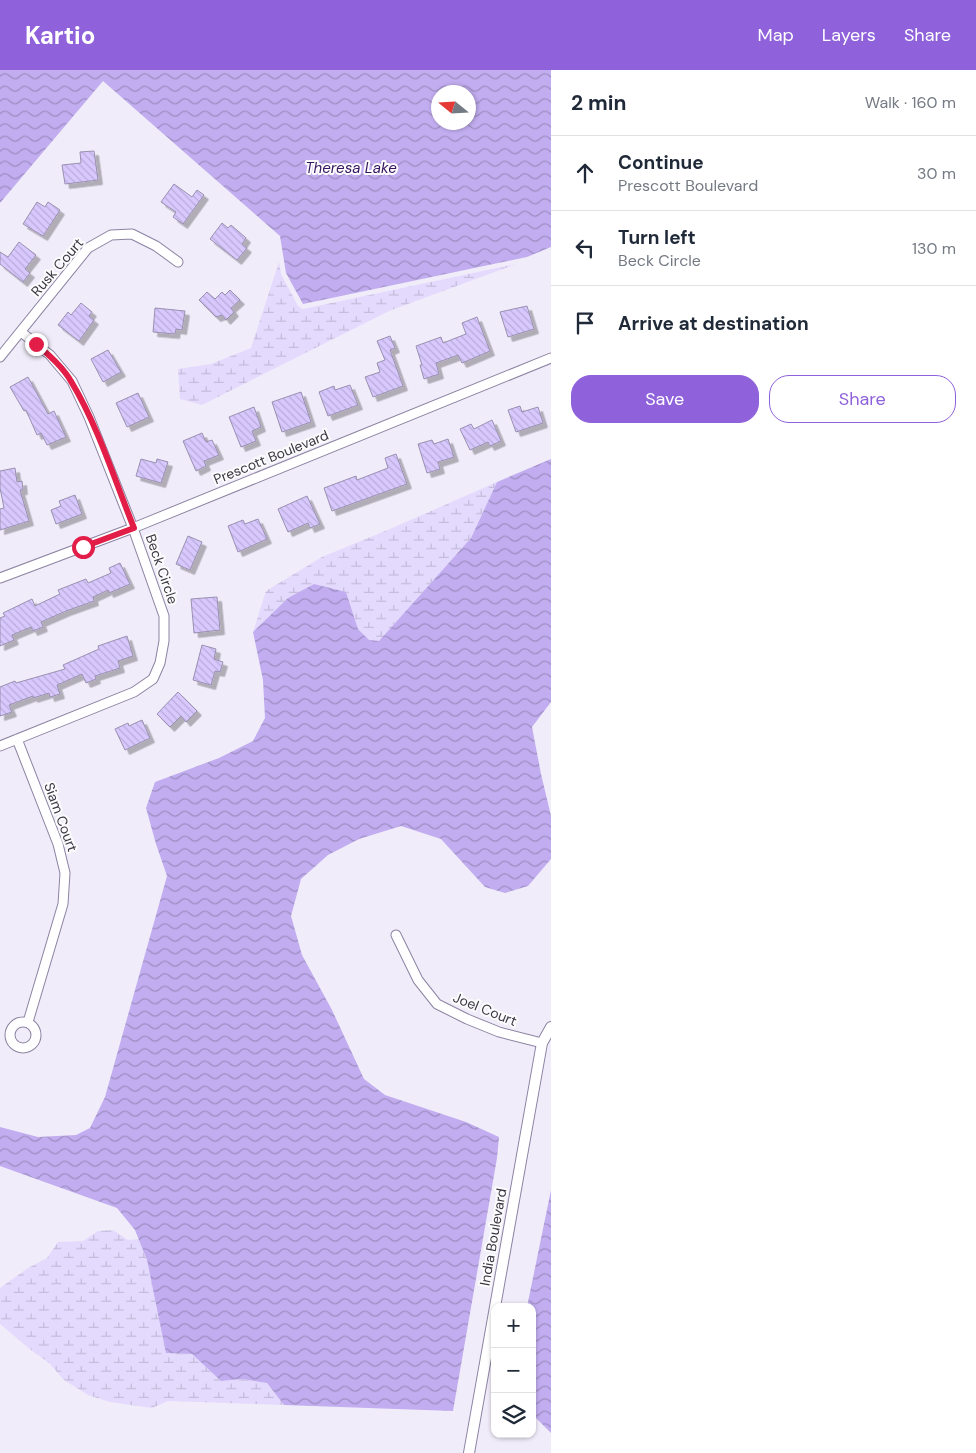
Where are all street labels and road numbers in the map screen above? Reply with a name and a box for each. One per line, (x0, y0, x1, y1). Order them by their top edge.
street label: Rusk Court (27, 234, 87, 300)
street label: Prescott Boulevard (211, 426, 331, 488)
street label: Beck Circle (142, 532, 182, 606)
street label: Siam Court (40, 780, 82, 854)
street label: Joel Court (450, 988, 520, 1030)
street label: India Boulevard (476, 1187, 510, 1287)

